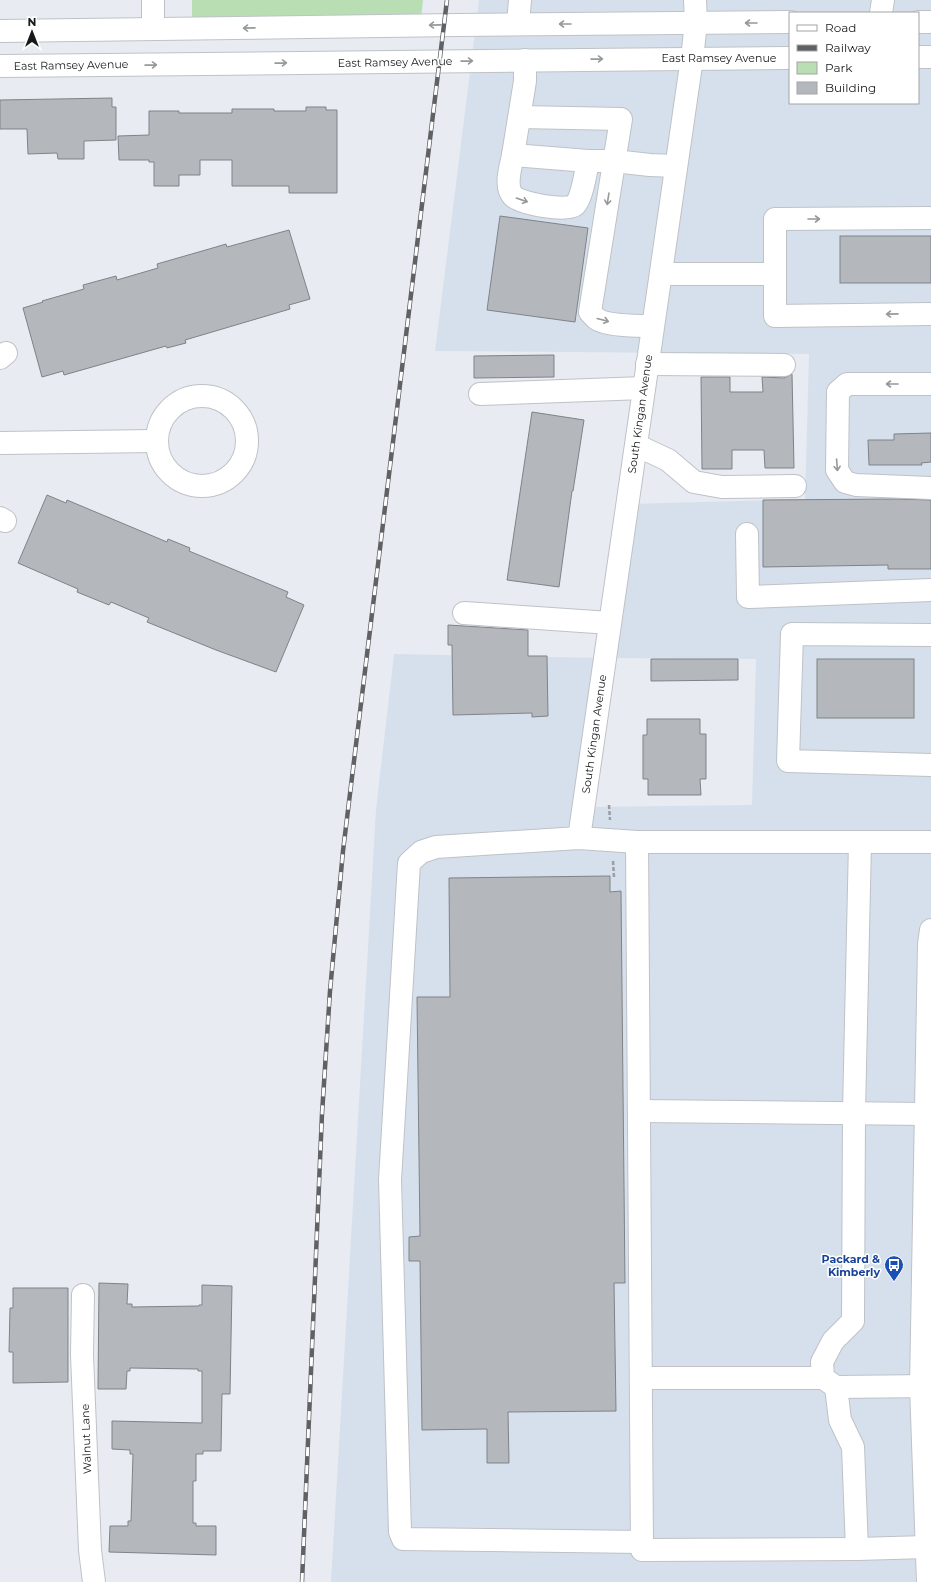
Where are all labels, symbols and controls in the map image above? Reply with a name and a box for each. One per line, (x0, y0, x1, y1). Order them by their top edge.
north arrow (12, 12, 52, 52)
legend (789, 12, 919, 104)
text: N (28, 15, 36, 29)
one-way arrow (745, 19, 758, 27)
one-way arrow (559, 20, 572, 28)
text: Road (825, 20, 856, 35)
one-way arrow (429, 21, 442, 29)
one-way arrow (243, 24, 256, 32)
text: Railway (825, 40, 871, 55)
street label: East Ramsey Avenue (662, 51, 777, 65)
street label: East Ramsey Avenue (337, 54, 453, 70)
one-way arrow (590, 55, 603, 63)
street label: East Ramsey Avenue (13, 57, 129, 73)
one-way arrow (460, 57, 473, 65)
one-way arrow (274, 59, 287, 67)
text: Park (825, 60, 853, 75)
one-way arrow (144, 61, 157, 68)
text: Building (825, 80, 876, 95)
one-way arrow (604, 192, 612, 205)
one-way arrow (516, 197, 529, 204)
one-way arrow (807, 215, 820, 223)
one-way arrow (886, 310, 899, 318)
one-way arrow (596, 317, 609, 325)
street label: South Kingan Avenue (625, 353, 655, 474)
one-way arrow (886, 380, 899, 388)
one-way arrow (834, 458, 841, 471)
street label: South Kingan Avenue (579, 673, 609, 794)
place label: Packard & Kimberly (822, 1252, 880, 1279)
bus stop icon: Packard & Kimberly (883, 1254, 905, 1282)
street label: Walnut Lane (78, 1403, 94, 1474)

